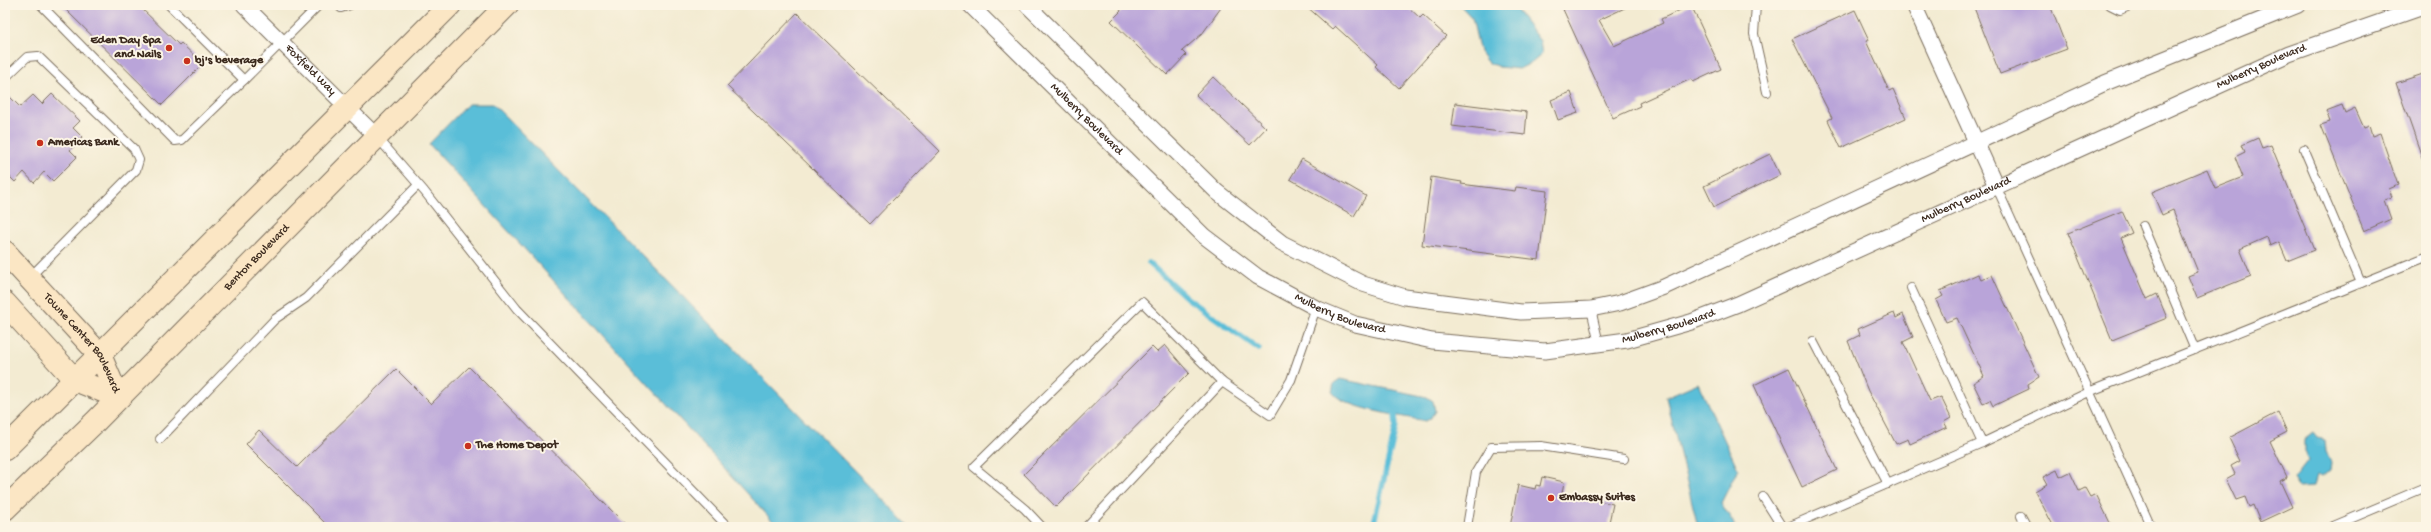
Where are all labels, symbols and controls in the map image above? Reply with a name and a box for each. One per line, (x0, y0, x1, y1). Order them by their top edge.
place label: Eden Day Spa and Nails (89, 34, 162, 62)
street label: Foxfield Way (281, 41, 339, 99)
street label: Mulberry Boulevard (2214, 41, 2309, 93)
marker: Eden Day Spa and Nails (164, 43, 174, 53)
place label: bj's beverage (194, 54, 264, 68)
marker: bj's beverage (182, 56, 192, 66)
street label: Mulberry Boulevard (1047, 81, 1126, 159)
place label: Americas Bank (47, 136, 120, 150)
marker: Americas Bank (35, 138, 45, 148)
street label: Mulberry Boulevard (1919, 174, 2014, 227)
street label: Benton Boulevard (221, 221, 294, 295)
street label: Towne Center Boulevard (39, 290, 123, 396)
street label: Mulberry Boulevard (1292, 291, 1387, 338)
street label: Mulberry Boulevard (1621, 306, 1718, 348)
place label: The Home Depot (475, 439, 559, 453)
marker: The Home Depot (463, 441, 473, 451)
place label: Embassy Suites (1558, 491, 1635, 505)
marker: Embassy Suites (1546, 493, 1556, 503)

